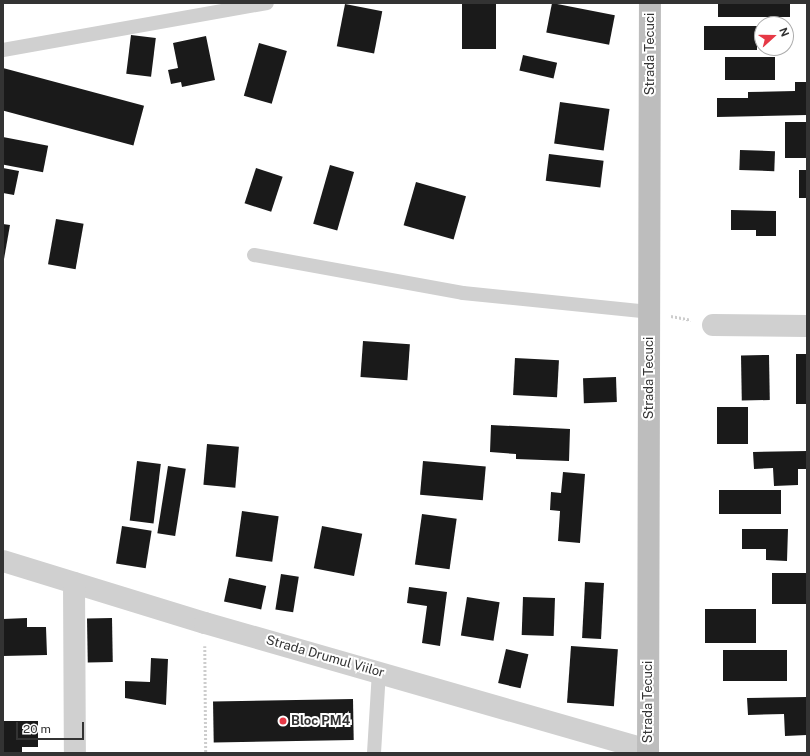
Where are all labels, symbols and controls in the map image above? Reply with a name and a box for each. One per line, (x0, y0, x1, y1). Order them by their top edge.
street label: Strada Tecuci (642, 13, 658, 95)
north arrow (754, 16, 794, 56)
text: N (777, 26, 791, 38)
street label: Strada Tecuci (641, 337, 657, 419)
street label: Strada Drumul Viilor (264, 633, 386, 681)
street label: Strada Tecuci (640, 661, 656, 743)
place label: Bloc PM4 (291, 713, 350, 729)
scale bar (18, 714, 86, 740)
marker: Bloc PM4 (278, 716, 288, 726)
text: 20 m (23, 722, 51, 736)

